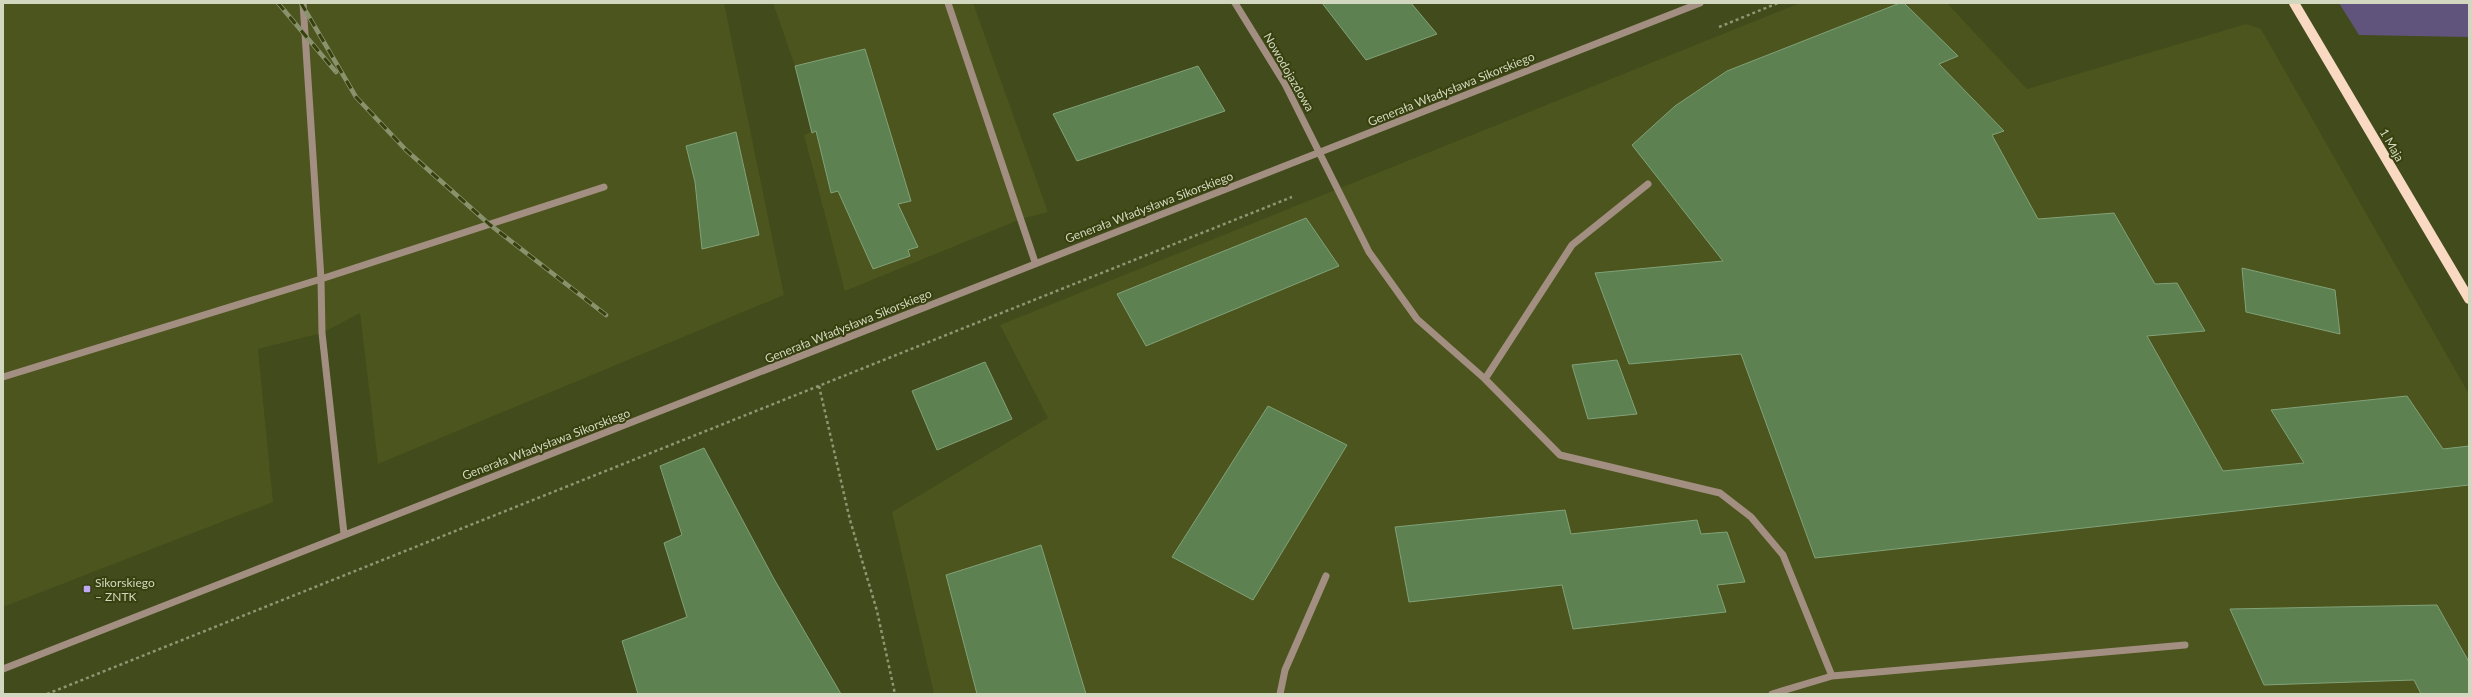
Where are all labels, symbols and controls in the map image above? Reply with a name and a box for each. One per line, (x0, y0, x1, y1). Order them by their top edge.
street label: Nowodojazdowa (1260, 30, 1318, 114)
street label: Generała Władysława Sikorskiego (1365, 49, 1537, 129)
street label: 1 Maja (2377, 126, 2407, 164)
street label: Generała Władysława Sikorskiego (1063, 168, 1235, 246)
street label: Generała Władysława Sikorskiego (762, 286, 934, 366)
street label: Generała Władysława Sikorskiego (460, 405, 632, 483)
place label: Sikorskiego – ZNTK (95, 575, 155, 604)
marker: Sikorskiego – ZNTK (82, 584, 92, 594)

